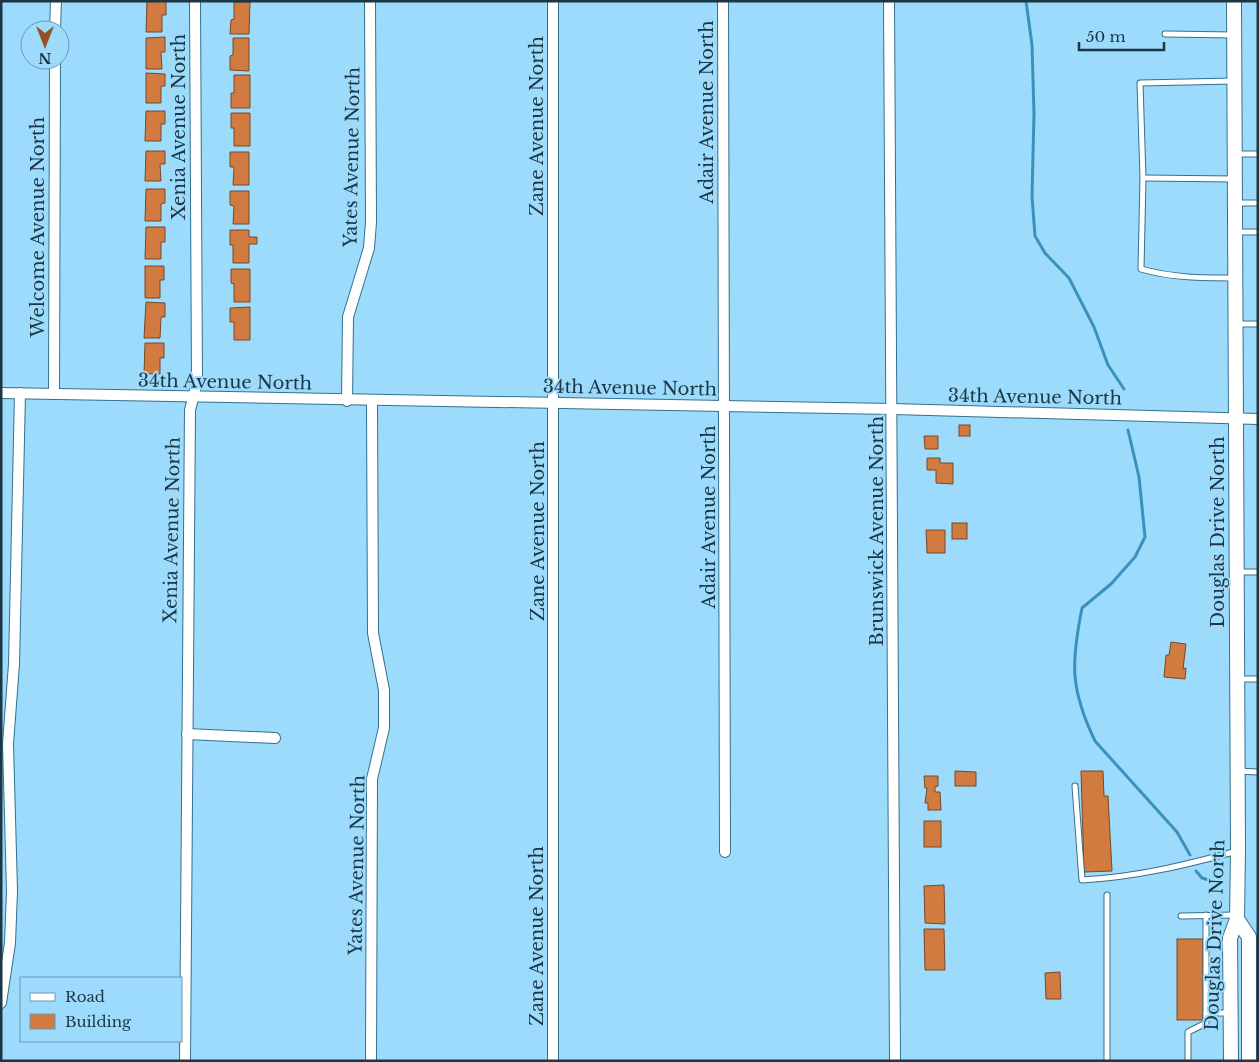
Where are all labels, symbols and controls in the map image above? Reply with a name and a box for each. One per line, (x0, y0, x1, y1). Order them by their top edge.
north arrow (20, 20, 70, 70)
street label: Adair Avenue North (696, 20, 718, 205)
scale bar (1079, 20, 1164, 52)
text: 50 m (1086, 27, 1126, 46)
street label: Xenia Avenue North (168, 34, 190, 220)
street label: Zane Avenue North (526, 36, 548, 216)
text: N (38, 49, 52, 67)
street label: Yates Avenue North (339, 67, 365, 248)
street label: Welcome Avenue North (27, 117, 49, 338)
street label: 34th Avenue North (138, 369, 312, 395)
street label: 34th Avenue North (543, 375, 717, 401)
street label: 34th Avenue North (948, 384, 1122, 410)
street label: Brunswick Avenue North (866, 416, 888, 646)
street label: Adair Avenue North (698, 425, 720, 610)
street label: Douglas Drive North (1207, 436, 1229, 628)
street label: Xenia Avenue North (159, 437, 185, 623)
street label: Zane Avenue North (527, 441, 549, 621)
street label: Yates Avenue North (344, 775, 370, 956)
street label: Douglas Drive North (1201, 839, 1229, 1031)
street label: Zane Avenue North (526, 846, 548, 1026)
legend (20, 977, 182, 1042)
text: Road (65, 987, 105, 1006)
text: Building (65, 1012, 132, 1031)

